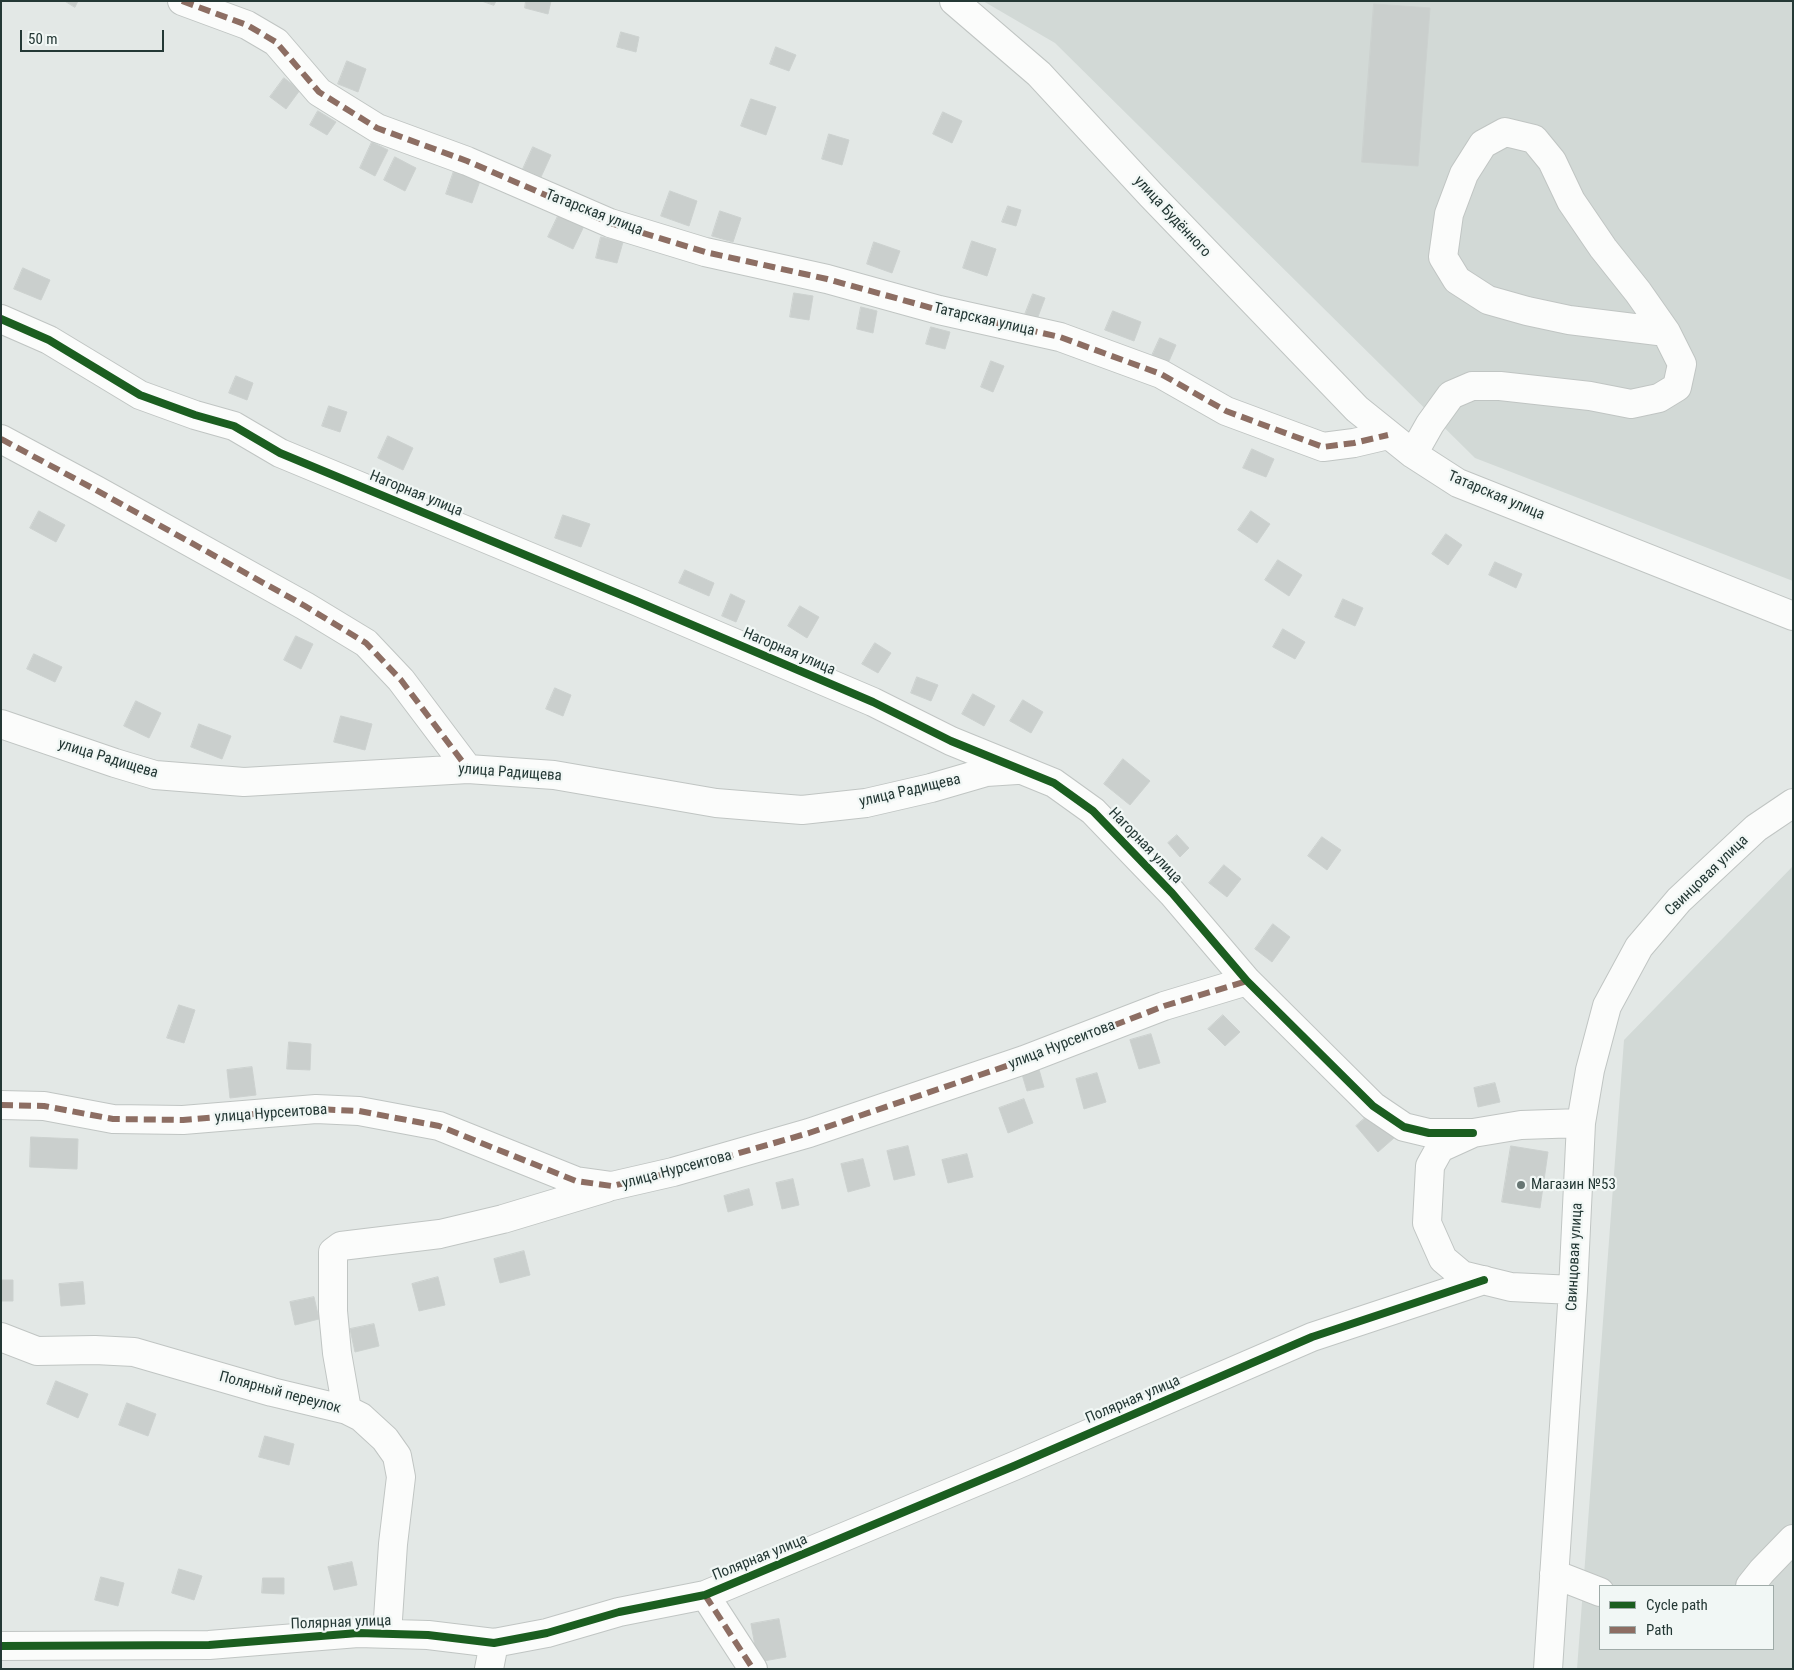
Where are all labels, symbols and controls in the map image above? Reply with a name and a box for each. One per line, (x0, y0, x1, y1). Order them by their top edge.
scale bar (22, 20, 166, 52)
text: 50 m (28, 30, 58, 48)
street label: улица Будённого (1130, 173, 1214, 261)
street label: Татарская улица (543, 186, 645, 240)
street label: Татарская улица (932, 300, 1036, 340)
street label: Нагорная улица (367, 467, 465, 521)
street label: Татарская улица (1445, 468, 1547, 524)
street label: Нагорная улица (740, 624, 838, 680)
street label: улица Радищева (56, 735, 160, 783)
street label: улица Радищева (458, 760, 562, 786)
street label: улица Радищева (858, 771, 962, 811)
street label: Нагорная улица (1104, 804, 1186, 888)
street label: Свинцовая улица (1662, 832, 1752, 920)
street label: улица Нурсеитова (1006, 1016, 1118, 1074)
street label: улица Нурсеитова (214, 1101, 328, 1127)
street label: улица Нурсеитова (620, 1147, 734, 1193)
place label: Магазин №53 (1531, 1176, 1616, 1194)
marker: Магазин №53 (1515, 1179, 1527, 1191)
street label: Свинцовая улица (1563, 1202, 1587, 1312)
street label: Полярный переулок (217, 1368, 343, 1418)
street label: Полярная улица (1083, 1372, 1183, 1428)
street label: Полярная улица (710, 1531, 810, 1585)
legend (1599, 1585, 1774, 1650)
text: Cycle path (1646, 1596, 1708, 1614)
street label: Полярная улица (290, 1612, 392, 1634)
text: Path (1646, 1621, 1673, 1639)

